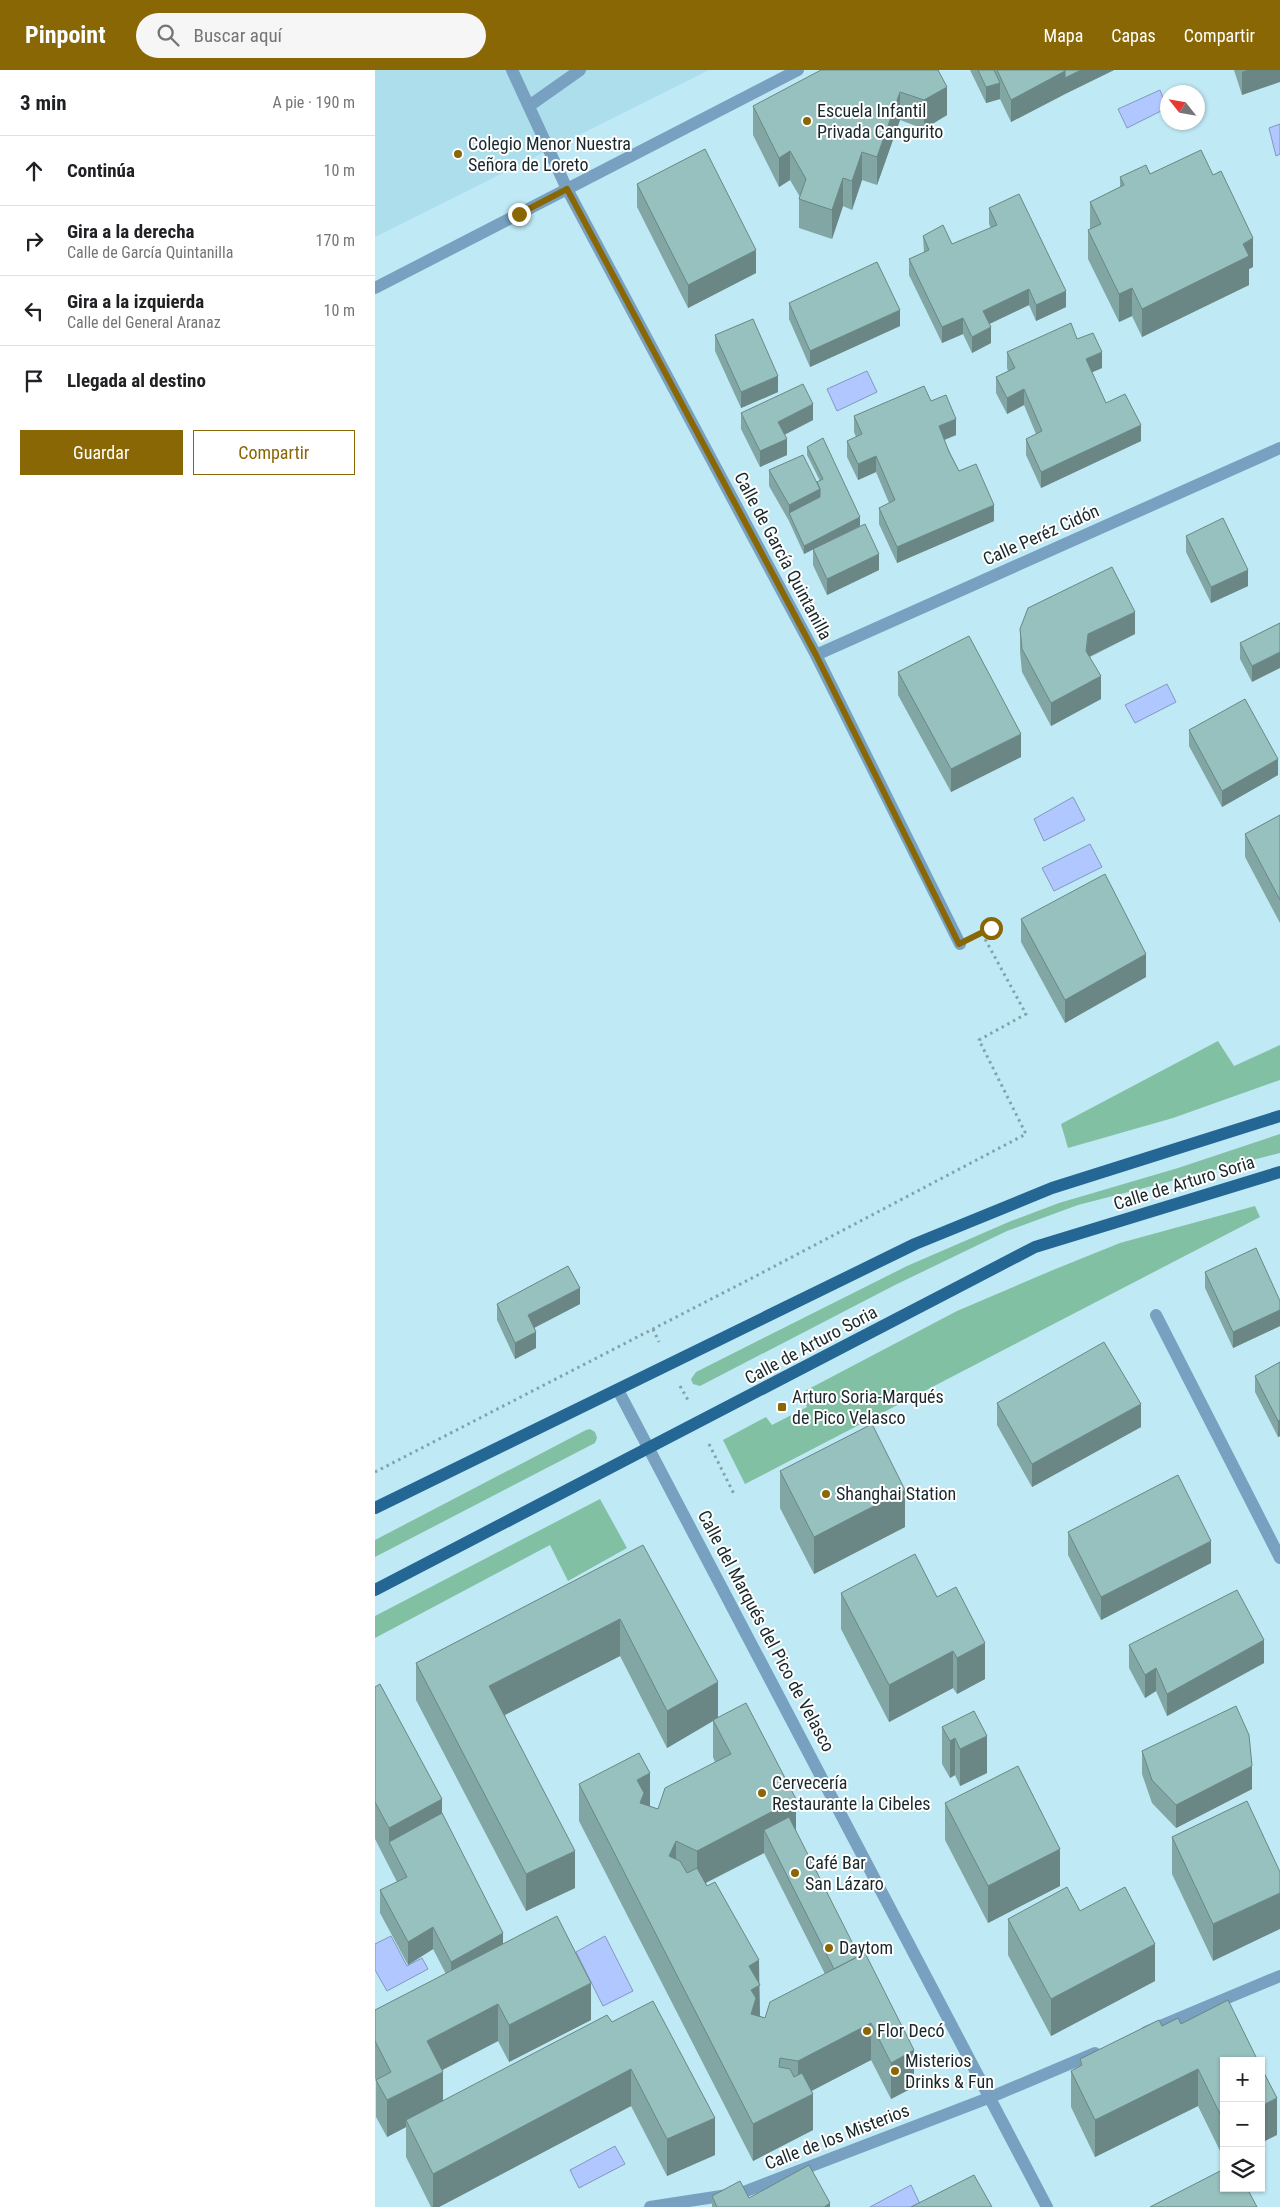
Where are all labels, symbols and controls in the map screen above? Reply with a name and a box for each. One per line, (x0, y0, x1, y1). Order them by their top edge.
search box (136, 13, 486, 58)
text: Pinpoint (25, 21, 106, 49)
icon: search (154, 21, 182, 49)
text: Buscar aquí (194, 24, 282, 47)
text: Mapa (1044, 25, 1083, 46)
text: Capas (1111, 25, 1156, 46)
text: Compartir (1184, 25, 1255, 46)
north arrow (1160, 85, 1205, 130)
text: 3 min (20, 91, 67, 115)
text: A pie · 190 m (272, 93, 355, 112)
place label: Escuela Infantil Privada Cangurito (817, 100, 943, 142)
marker: Escuela Infantil Privada Cangurito (801, 115, 813, 127)
place label: Colegio Menor Nuestra Señora de Loreto (468, 133, 631, 175)
marker: Colegio Menor Nuestra Señora de Loreto (452, 148, 464, 160)
icon: ahead (20, 157, 48, 185)
text: Continúa (67, 159, 135, 182)
text: 10 m (323, 161, 355, 180)
route end (508, 203, 531, 226)
text: Gira a la derecha (67, 220, 194, 243)
icon: right (20, 227, 48, 255)
text: 170 m (316, 231, 355, 250)
text: Calle de García Quintanilla (67, 243, 233, 262)
text: Gira a la izquierda (67, 290, 204, 313)
icon: left (20, 297, 48, 325)
text: 10 m (323, 301, 355, 320)
text: Calle del General Aranaz (67, 313, 221, 332)
icon: arrive (20, 367, 48, 395)
text: Llegada al destino (67, 369, 206, 392)
button: Guardar (20, 430, 183, 475)
button: Compartir (193, 430, 355, 475)
street label: Calle de García Quintanilla (730, 468, 837, 643)
street label: Calle Peréz Cidón (980, 500, 1102, 570)
route start (980, 917, 1003, 940)
street label: Calle de Arturo Soria (1111, 1151, 1257, 1214)
street label: Calle de Arturo Soria (741, 1301, 880, 1388)
place label: Arturo Soria-Marqués de Pico Velasco (792, 1386, 944, 1428)
marker: Arturo Soria-Marqués de Pico Velasco (776, 1401, 788, 1413)
place label: Shanghai Station (836, 1483, 956, 1504)
marker: Shanghai Station (820, 1488, 832, 1500)
street label: Calle del Marqués del Pico de Velasco (694, 1506, 839, 1755)
place label: Cervecería Restaurante la Cibeles (772, 1772, 931, 1814)
marker: Cervecería Restaurante la Cibeles (756, 1787, 768, 1799)
place label: Café Bar San Lázaro (805, 1852, 884, 1894)
marker: Café Bar San Lázaro (789, 1867, 801, 1879)
place label: Daytom (839, 1937, 893, 1958)
marker: Daytom (823, 1942, 835, 1954)
place label: Flor Decó (877, 2020, 945, 2041)
marker: Flor Decó (861, 2025, 873, 2037)
place label: Misterios Drinks & Fun (905, 2050, 994, 2092)
map controls (1220, 2057, 1265, 2192)
button: + (1220, 2057, 1265, 2102)
marker: Misterios Drinks & Fun (889, 2065, 901, 2077)
street label: Calle de los Misterios (762, 2099, 912, 2174)
button: − (1220, 2102, 1265, 2147)
button: layers (1220, 2147, 1265, 2192)

